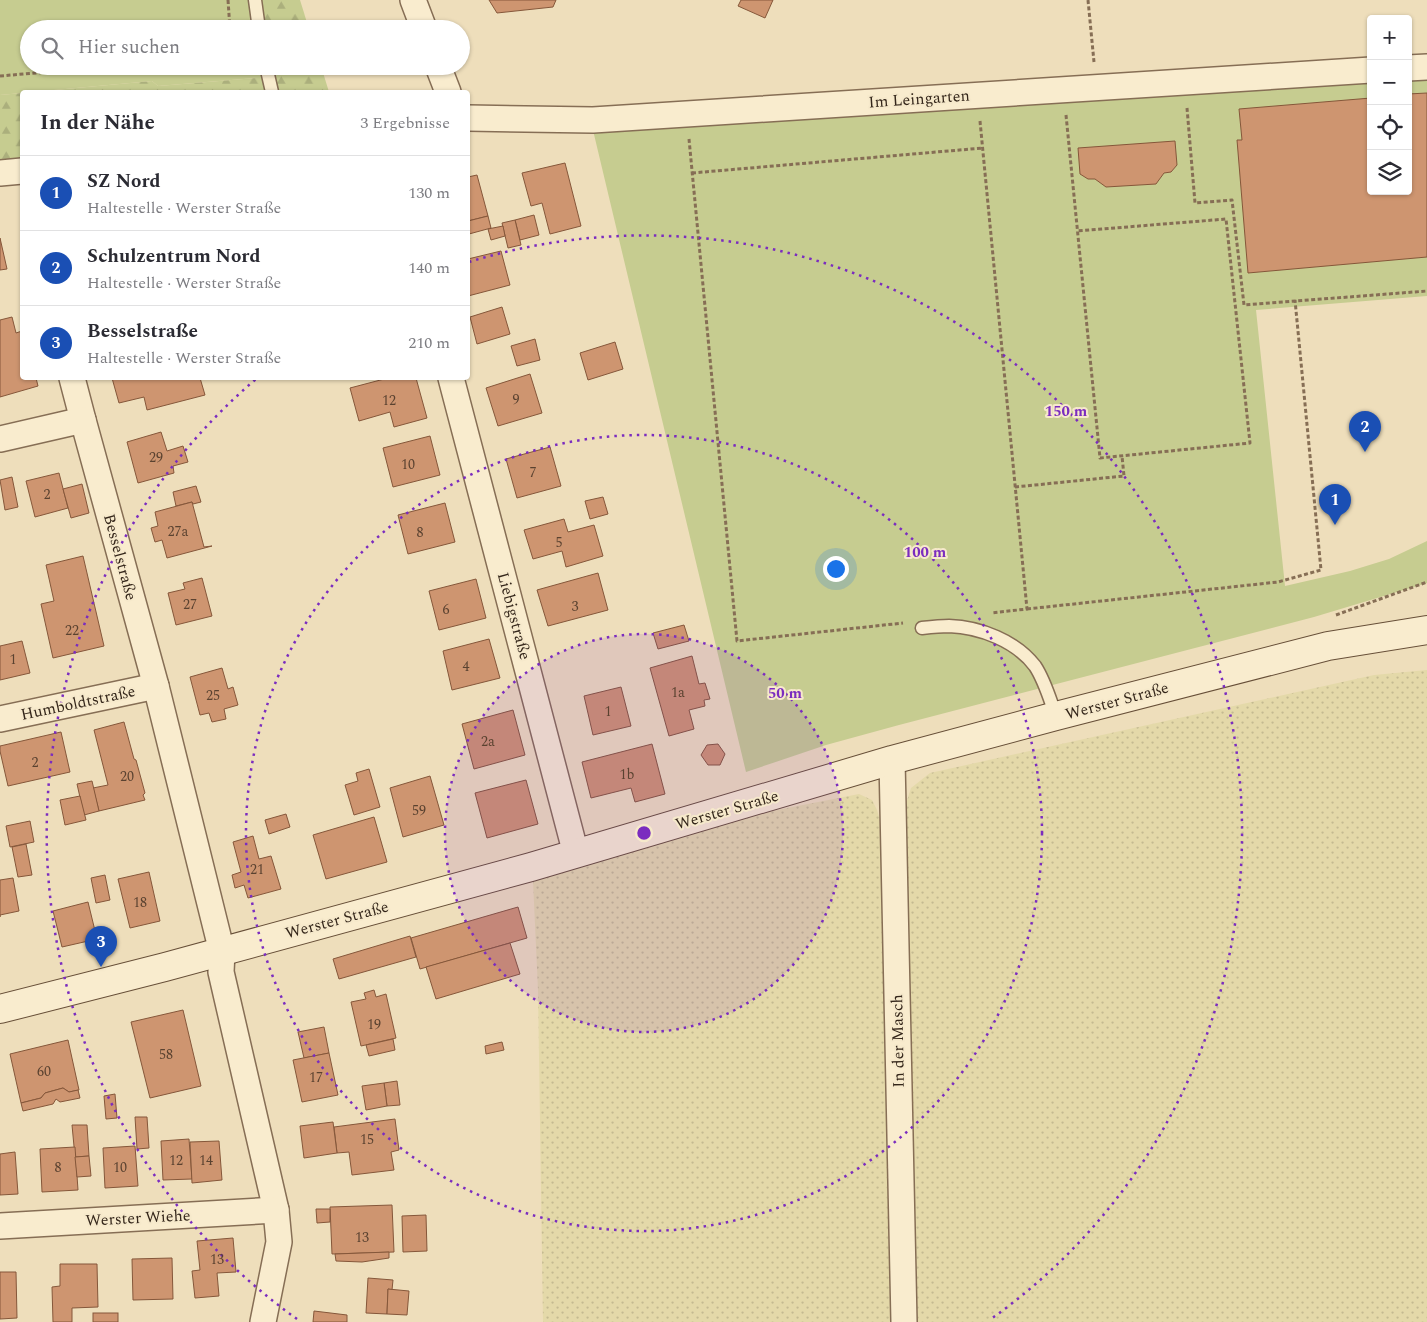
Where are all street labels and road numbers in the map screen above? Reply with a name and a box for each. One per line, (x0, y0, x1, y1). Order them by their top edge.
street label: Im Leingarten (867, 83, 971, 115)
street label: Besselstraße (97, 511, 143, 603)
street label: Liebigstraße (491, 570, 537, 662)
street label: Werster Straße (1063, 676, 1171, 726)
street label: Humboldtstraße (18, 679, 138, 727)
street label: Werster Straße (673, 784, 781, 836)
street label: Werster Straße (283, 895, 391, 945)
street label: In der Masch (885, 994, 911, 1088)
street label: Werster Wiehe (85, 1203, 191, 1233)

